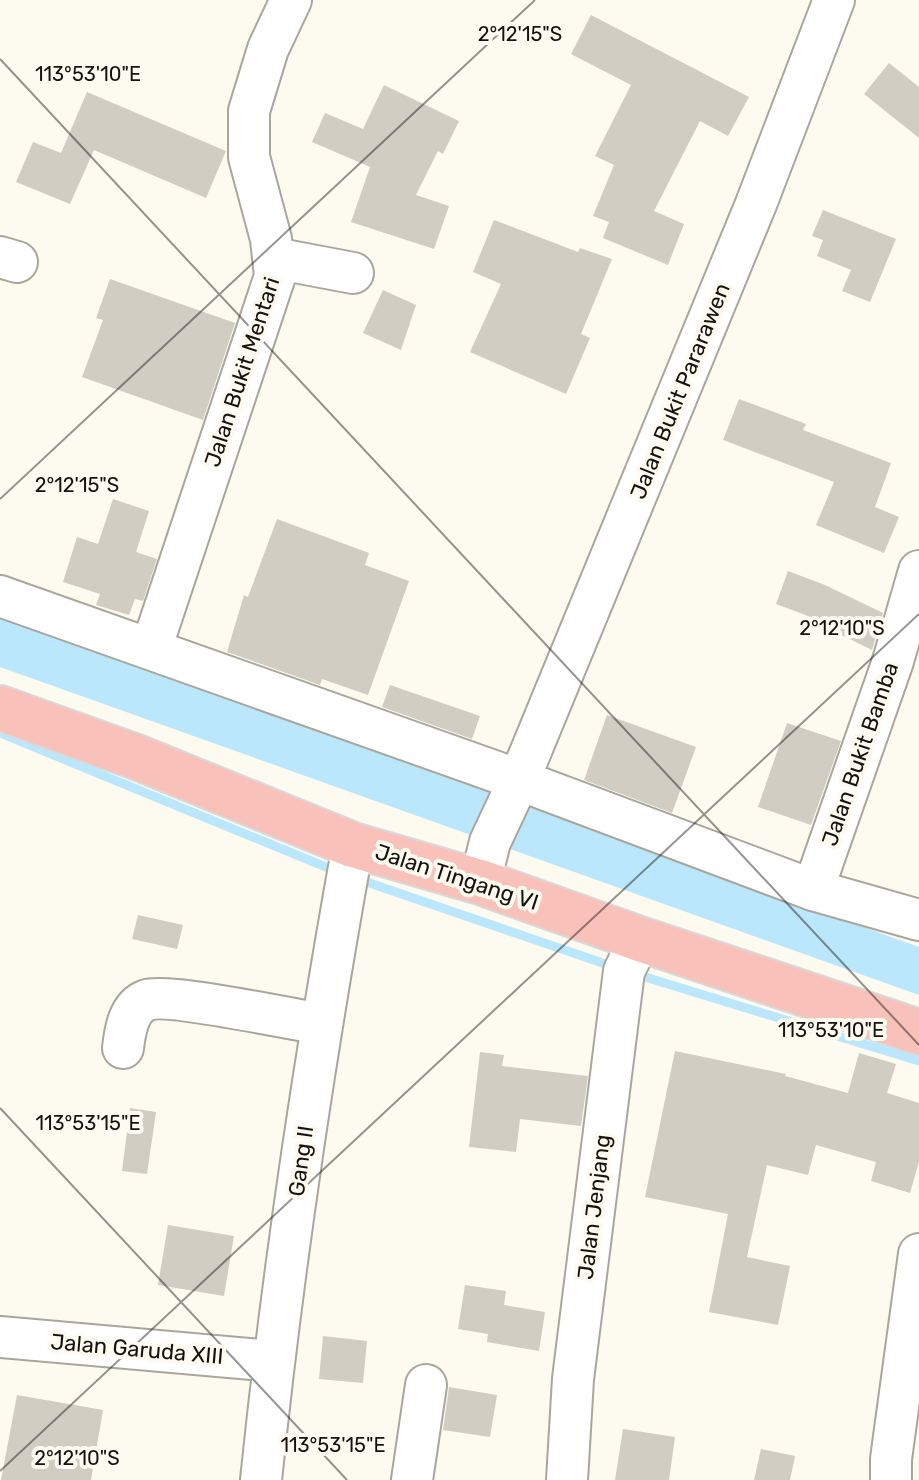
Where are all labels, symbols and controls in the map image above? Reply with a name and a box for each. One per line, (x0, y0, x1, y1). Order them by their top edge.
text: 2°12'15"S (478, 22, 562, 46)
text: 113°53'10"E (35, 62, 141, 86)
street label: Jalan Bukit Mentari (199, 274, 285, 470)
street label: Jalan Bukit Pararawen (624, 279, 736, 503)
text: 2°12'15"S (35, 473, 119, 497)
text: 2°12'10"S (799, 616, 885, 640)
street label: Jalan Bukit Bamba (816, 659, 904, 849)
street label: Jalan Tingang VI (372, 838, 542, 916)
text: 113°53'10"E (778, 1018, 884, 1042)
text: 113°53'15"E (35, 1111, 141, 1135)
street label: Gang II (283, 1124, 319, 1198)
street label: Jalan Jenjang (572, 1133, 616, 1281)
street label: Jalan Garuda XIII (49, 1328, 225, 1370)
text: 113°53'15"E (280, 1433, 386, 1457)
text: 2°12'10"S (34, 1446, 120, 1470)

